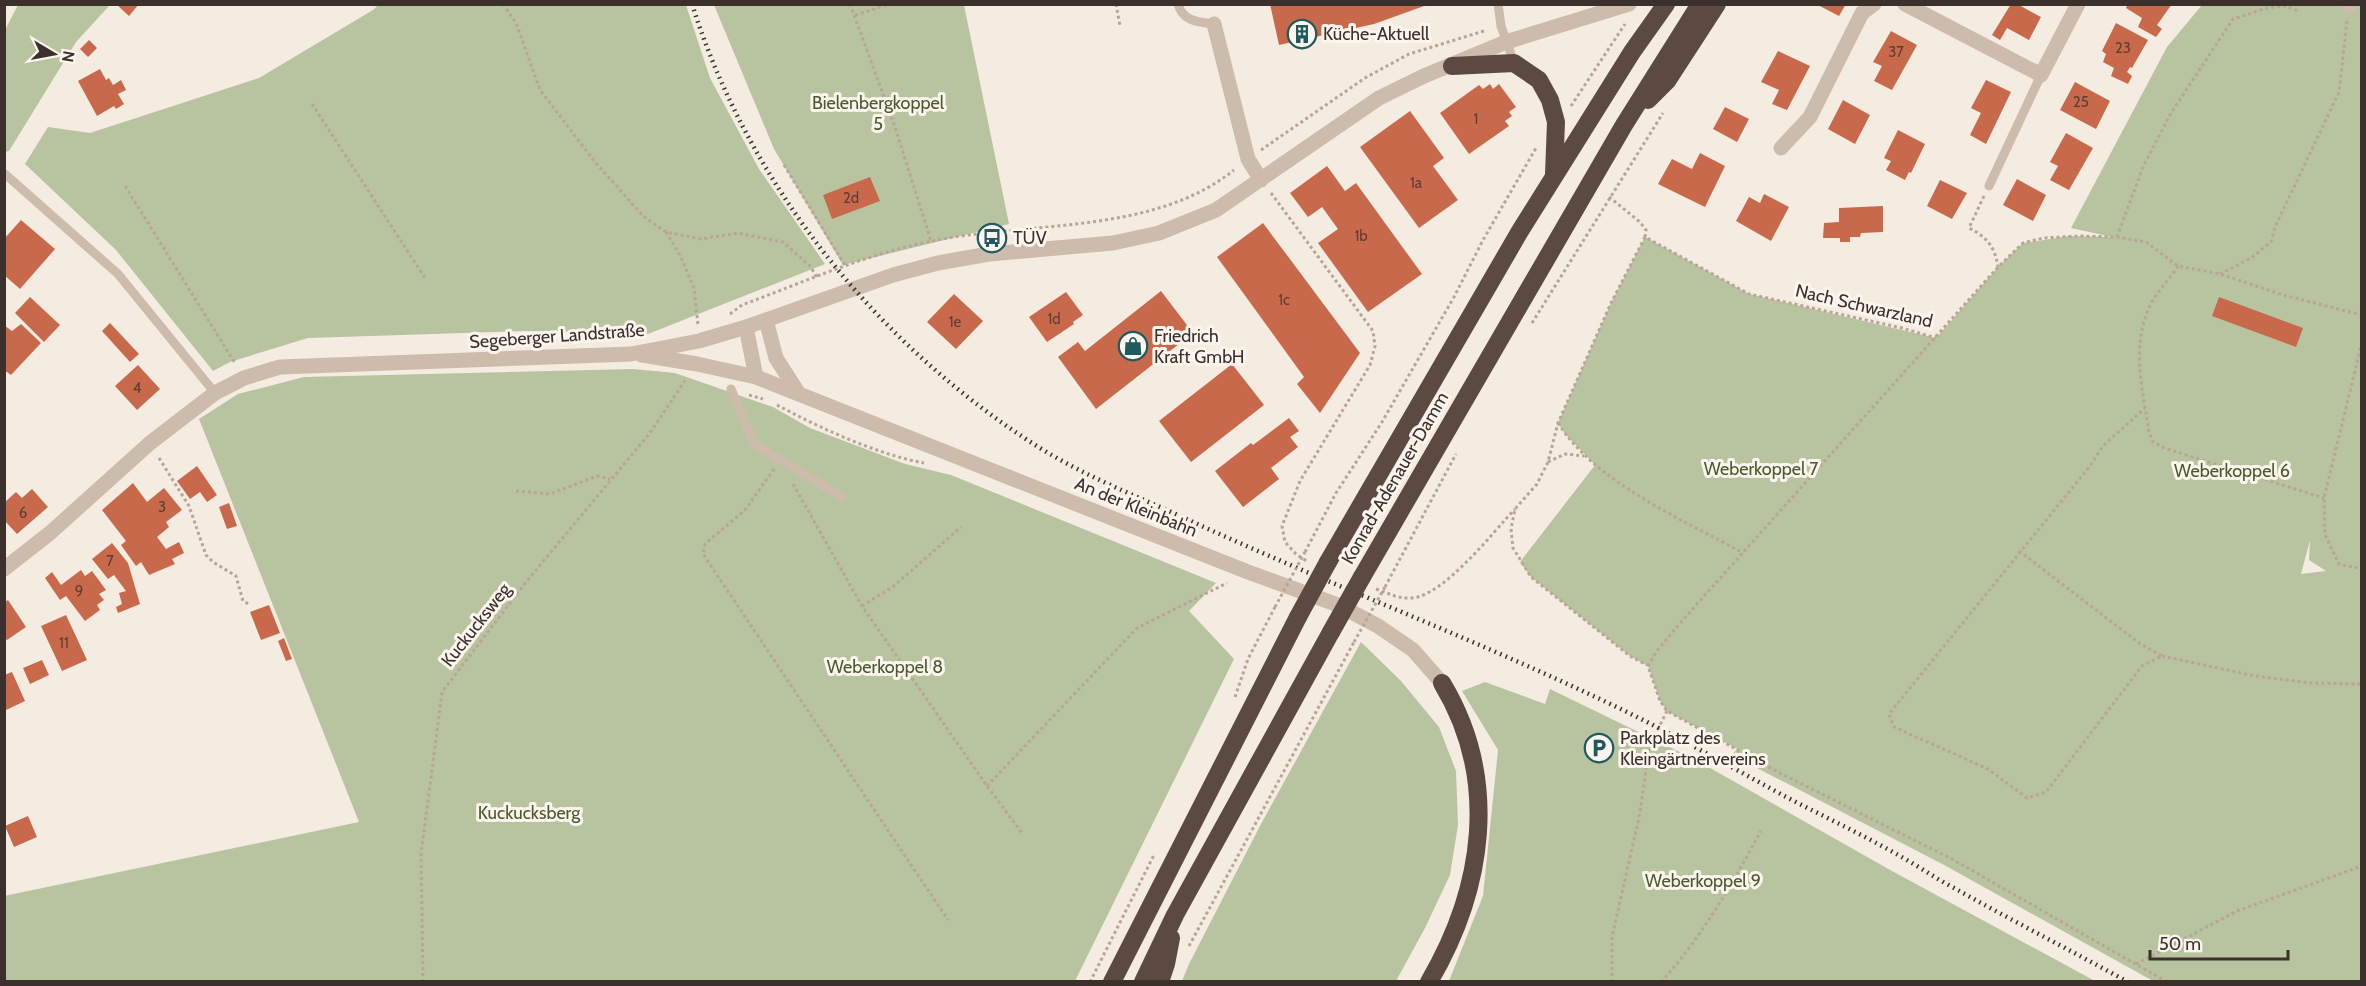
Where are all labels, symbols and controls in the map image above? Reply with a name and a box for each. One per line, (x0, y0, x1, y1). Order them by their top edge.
building icon: Küche-Aktuell (1286, 18, 1318, 50)
place label: Küche-Aktuell (1323, 23, 1430, 45)
north arrow (24, 24, 84, 84)
house number: 23 (2115, 39, 2131, 57)
house number: 37 (1888, 43, 1904, 61)
text: N (58, 49, 79, 64)
park label: Bielenbergkoppel 5 (812, 92, 945, 135)
house number: 25 (2073, 93, 2089, 111)
house number: 1 (1474, 110, 1478, 128)
house number: 1a (1410, 174, 1423, 192)
house number: 2d (843, 189, 859, 207)
bus stop icon: TÜV (976, 222, 1008, 254)
place label: TÜV (1013, 227, 1047, 249)
house number: 1b (1354, 227, 1368, 245)
street label: Nach Schwarzland (1793, 280, 1935, 332)
house number: 1c (1278, 291, 1290, 309)
house number: 1d (1047, 310, 1061, 328)
house number: 1e (949, 313, 962, 331)
street label: Segeberger Landstraße (469, 319, 645, 353)
place label: Friedrich Kraft GmbH (1154, 325, 1245, 368)
shop icon: Friedrich Kraft GmbH (1117, 330, 1149, 362)
house number: 4 (133, 379, 142, 397)
street label: Konrad-Adenauer-Damm (1337, 388, 1453, 568)
park label: Weberkoppel 7 (1704, 458, 1818, 480)
park label: Weberkoppel 6 (2174, 460, 2290, 482)
street label: An der Kleinbahn (1072, 472, 1200, 542)
house number: 3 (158, 498, 166, 516)
house number: 6 (19, 504, 27, 522)
house number: 7 (106, 552, 114, 570)
street label: Kuckucksweg (437, 578, 516, 671)
house number: 9 (75, 582, 83, 600)
house number: 11 (59, 634, 69, 652)
park label: Weberkoppel 8 (827, 656, 943, 678)
place label: Parkplatz des Kleingärtnervereins (1620, 727, 1766, 770)
parking icon: Parkplatz des Kleingärtnervereins (1583, 732, 1615, 764)
park label: Kuckucksberg (478, 802, 581, 824)
park label: Weberkoppel 9 (1645, 870, 1761, 892)
scale bar (2150, 923, 2288, 961)
text: 50 m (2159, 933, 2201, 955)

